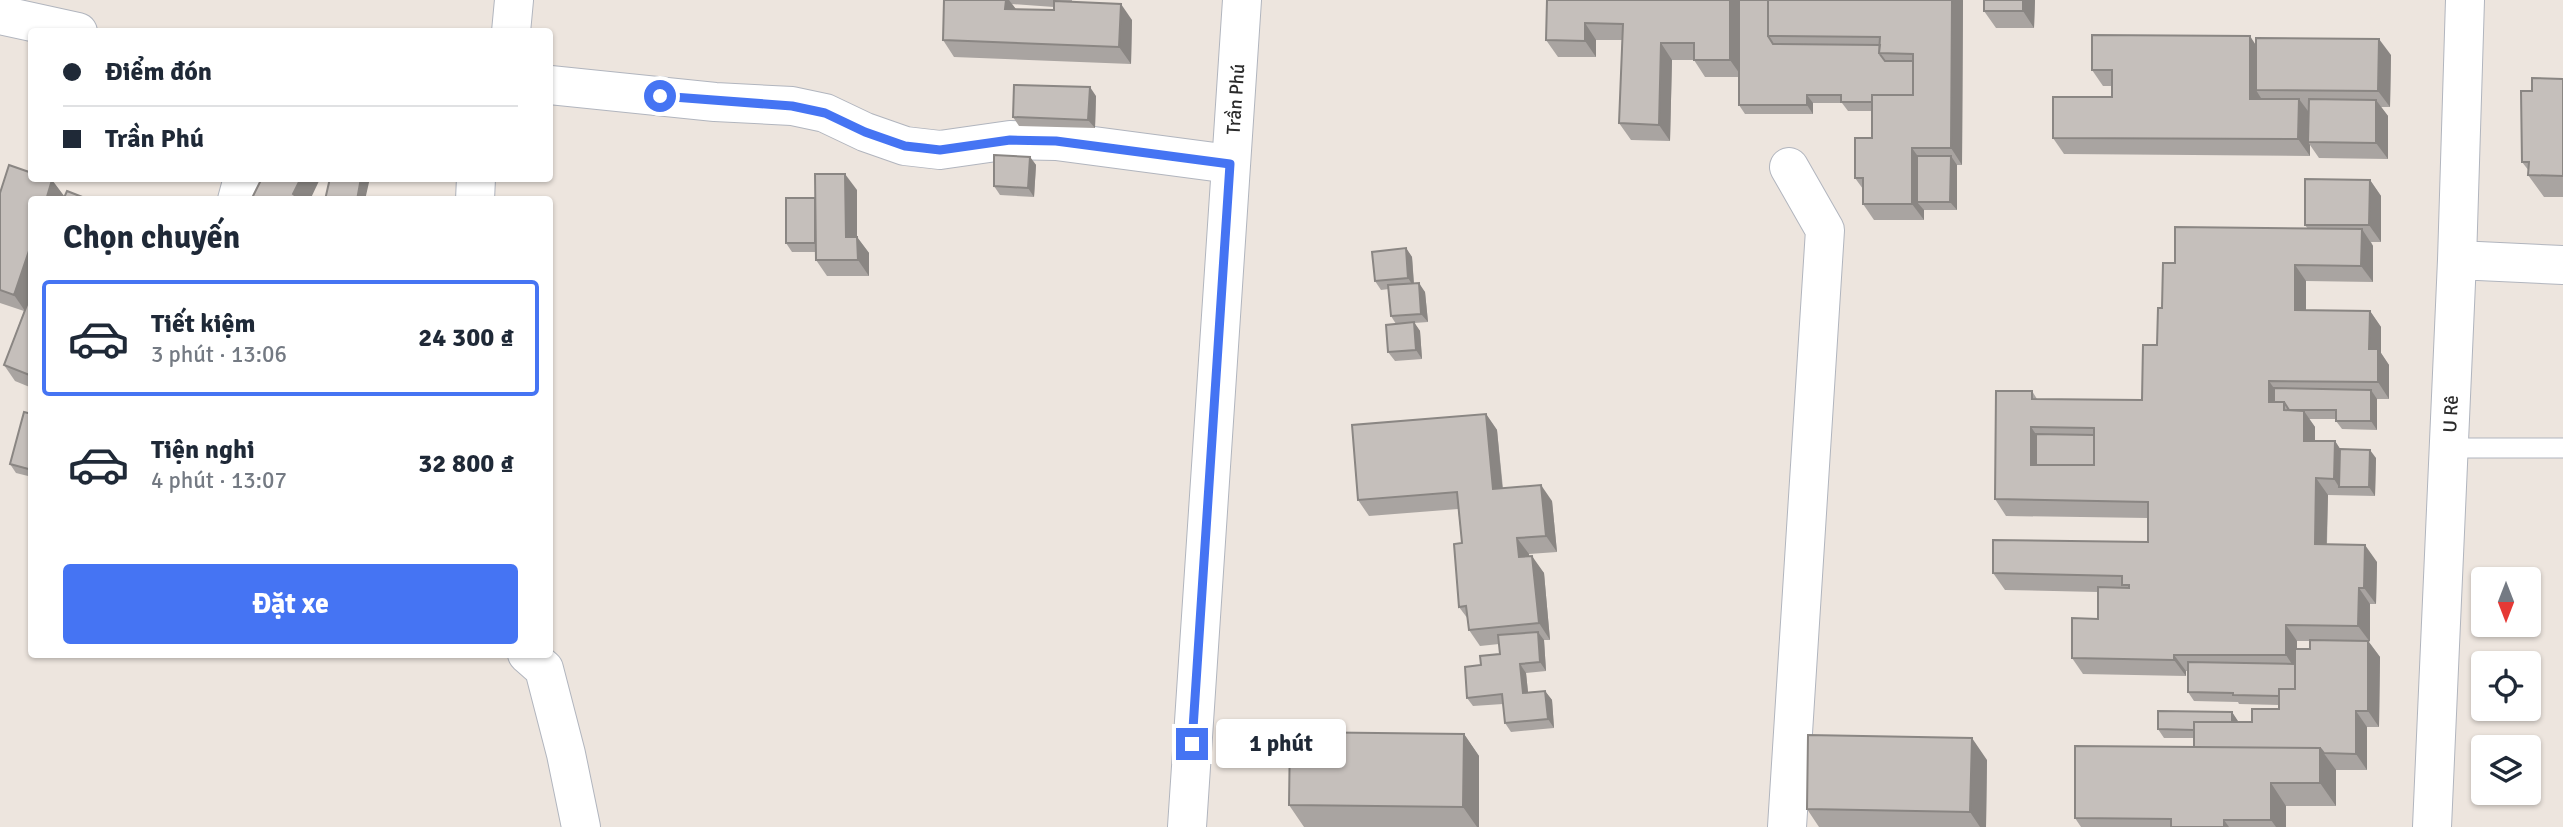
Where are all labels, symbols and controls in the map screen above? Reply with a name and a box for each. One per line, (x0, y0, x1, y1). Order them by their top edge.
text: Điểm đón (105, 56, 212, 88)
street label: Trần Phú (1222, 63, 1250, 135)
route start (644, 80, 676, 112)
text: Trần Phú (105, 123, 204, 155)
text: Chọn chuyến (63, 218, 240, 257)
icon: car (67, 307, 130, 370)
text: Tiết kiệm (151, 308, 256, 340)
text: 24 300 ₫ (418, 322, 514, 354)
text: 3 phút · 13:06 (151, 340, 287, 369)
street label: U Rê (2438, 395, 2464, 433)
icon: car (67, 433, 130, 496)
text: Tiện nghi (151, 434, 255, 466)
text: 32 800 ₫ (418, 448, 514, 480)
text: 4 phút · 13:07 (151, 466, 287, 495)
button: Đặt xe (63, 564, 518, 644)
north arrow (2471, 567, 2541, 637)
map controls (2471, 567, 2541, 805)
button: locate (2471, 651, 2541, 721)
callout: 1 phút (1216, 720, 1346, 768)
route end (1176, 728, 1208, 760)
text: 1 phút (1249, 729, 1313, 758)
button: layers (2471, 735, 2541, 805)

